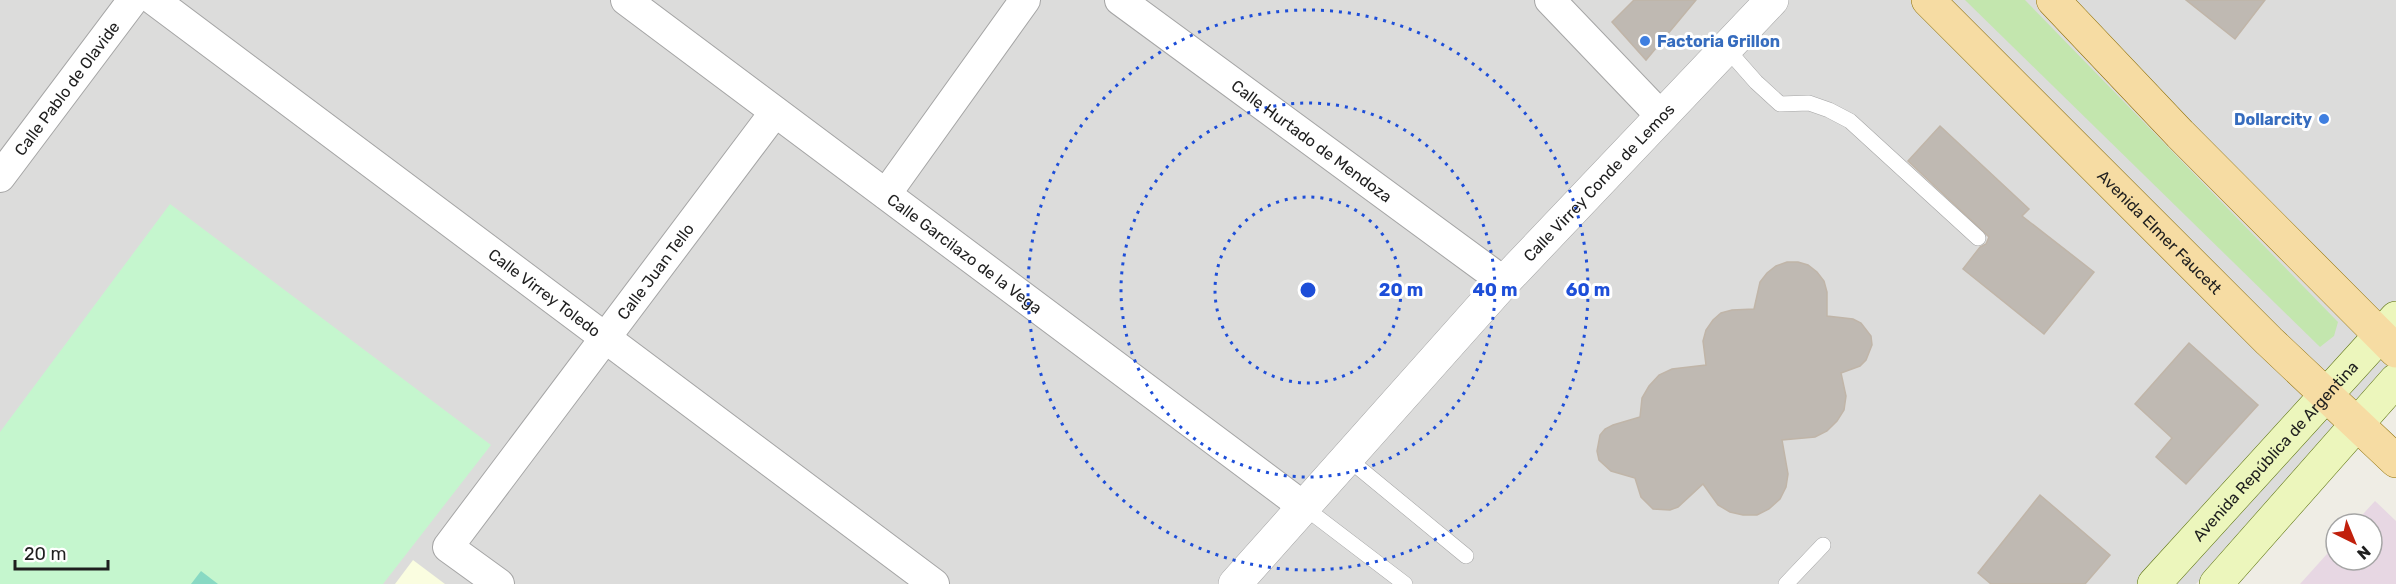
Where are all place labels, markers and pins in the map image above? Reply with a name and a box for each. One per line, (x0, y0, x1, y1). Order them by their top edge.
place label: Factoria Grillon (1657, 32, 1780, 51)
marker: Factoria Grillon (1638, 34, 1652, 48)
place label: Dollarcity (2234, 110, 2312, 129)
marker: Dollarcity (2317, 112, 2331, 126)
centre of rings (1298, 280, 1318, 300)

